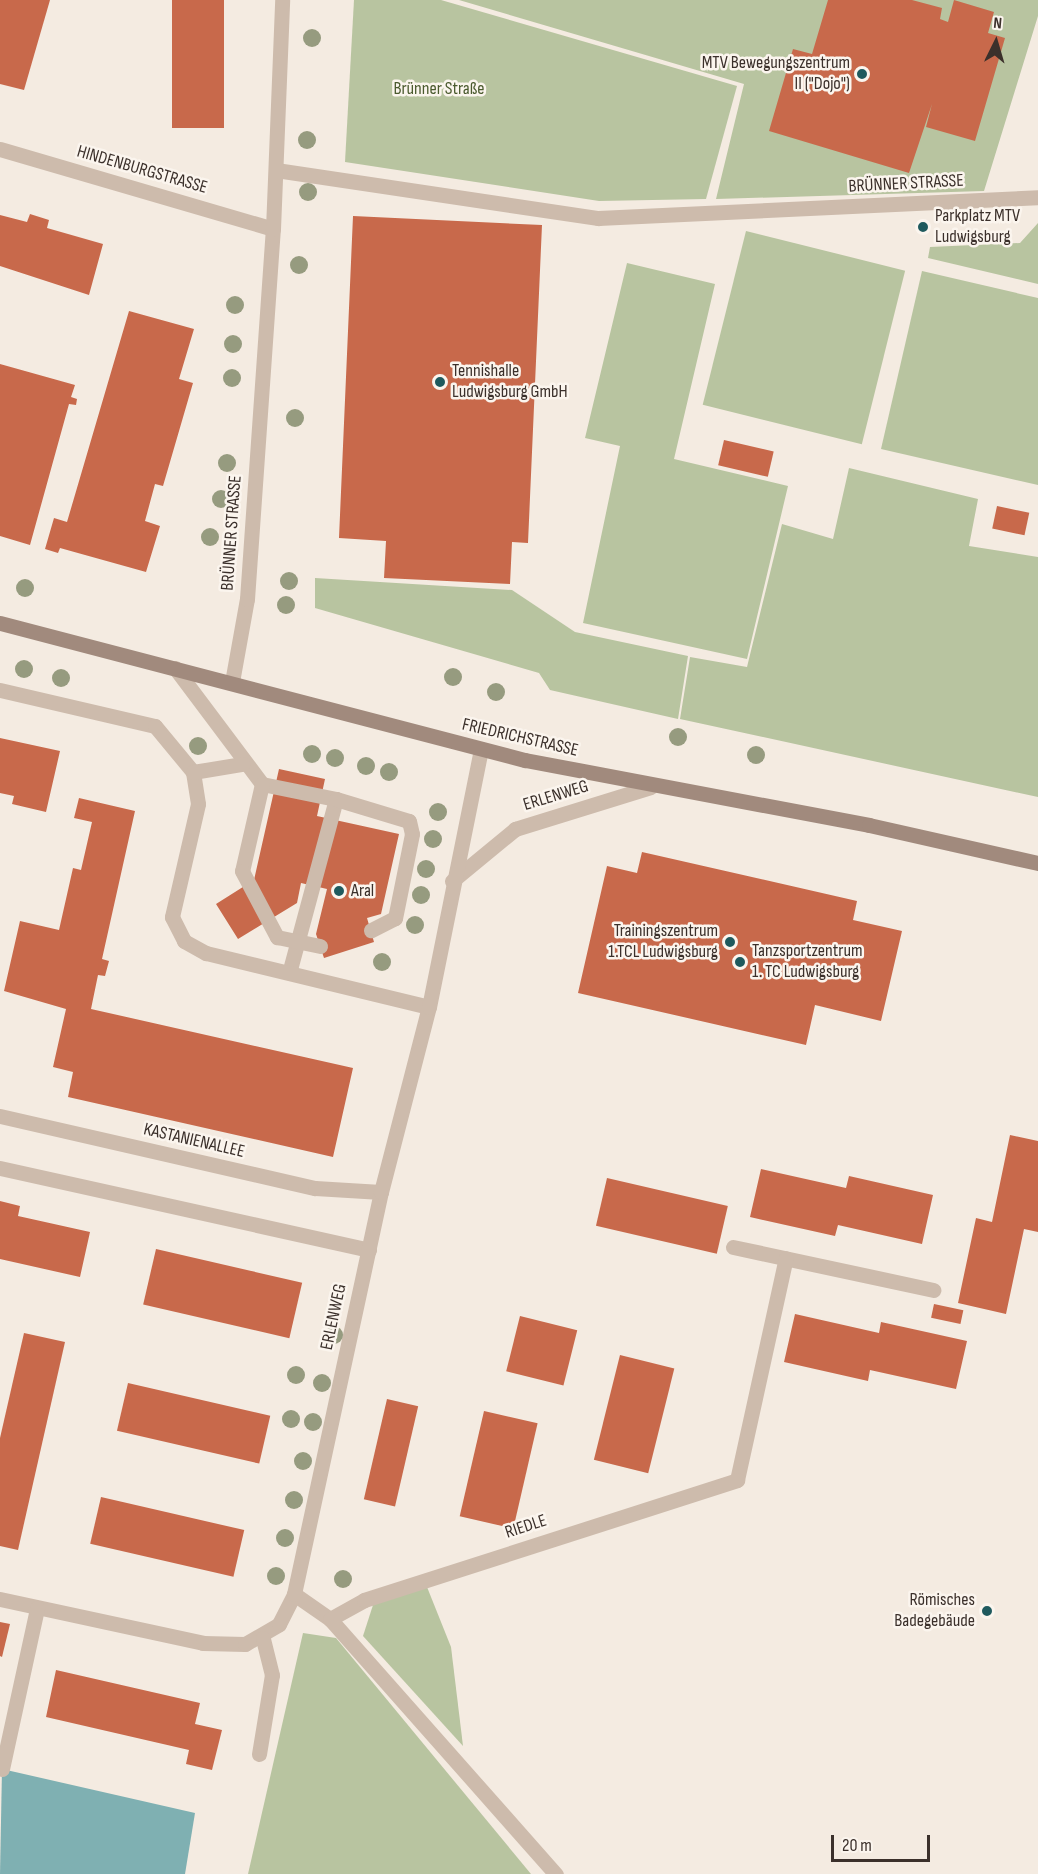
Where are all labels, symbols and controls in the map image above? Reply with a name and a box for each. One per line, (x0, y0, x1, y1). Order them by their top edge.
north arrow (966, 12, 1026, 72)
text: N (993, 14, 1003, 33)
place label: MTV Bewegungszentrum II ("Dojo") (702, 53, 850, 96)
marker: MTV Bewegungszentrum II ("Dojo") (855, 67, 869, 81)
park label: Brünner Straße (393, 78, 485, 100)
street label: HINDENBURGSTRASSE (74, 141, 210, 199)
street label: BRÜNNER STRASSE (848, 170, 964, 198)
place label: Parkplatz MTV Ludwigsburg (935, 206, 1020, 248)
marker: Parkplatz MTV Ludwigsburg (916, 220, 930, 234)
place label: Tennishalle Ludwigsburg GmbH (452, 361, 568, 404)
marker: Tennishalle Ludwigsburg GmbH (433, 375, 447, 389)
street label: BRÜNNER STRASSE (217, 475, 247, 591)
street label: FRIEDRICHSTRASSE (460, 714, 580, 762)
street label: ERLENWEG (521, 776, 591, 816)
place label: Aral (351, 880, 374, 902)
marker: Aral (332, 884, 346, 898)
place label: Trainingszentrum 1.TCL Ludwigsburg (608, 921, 718, 964)
marker: Trainingszentrum 1.TCL Ludwigsburg (723, 935, 737, 949)
place label: Tanzsportzentrum 1. TC Ludwigsburg (752, 941, 863, 984)
marker: Tanzsportzentrum 1. TC Ludwigsburg (733, 955, 747, 969)
street label: KASTANIENALLEE (141, 1119, 247, 1163)
street label: ERLENWEG (316, 1282, 352, 1352)
street label: RIEDLE (503, 1510, 549, 1544)
place label: Römisches Badegebäude (894, 1590, 975, 1632)
marker: Römisches Badegebäude (980, 1604, 994, 1618)
scale bar (834, 1823, 933, 1861)
text: 20 m (842, 1835, 872, 1856)

